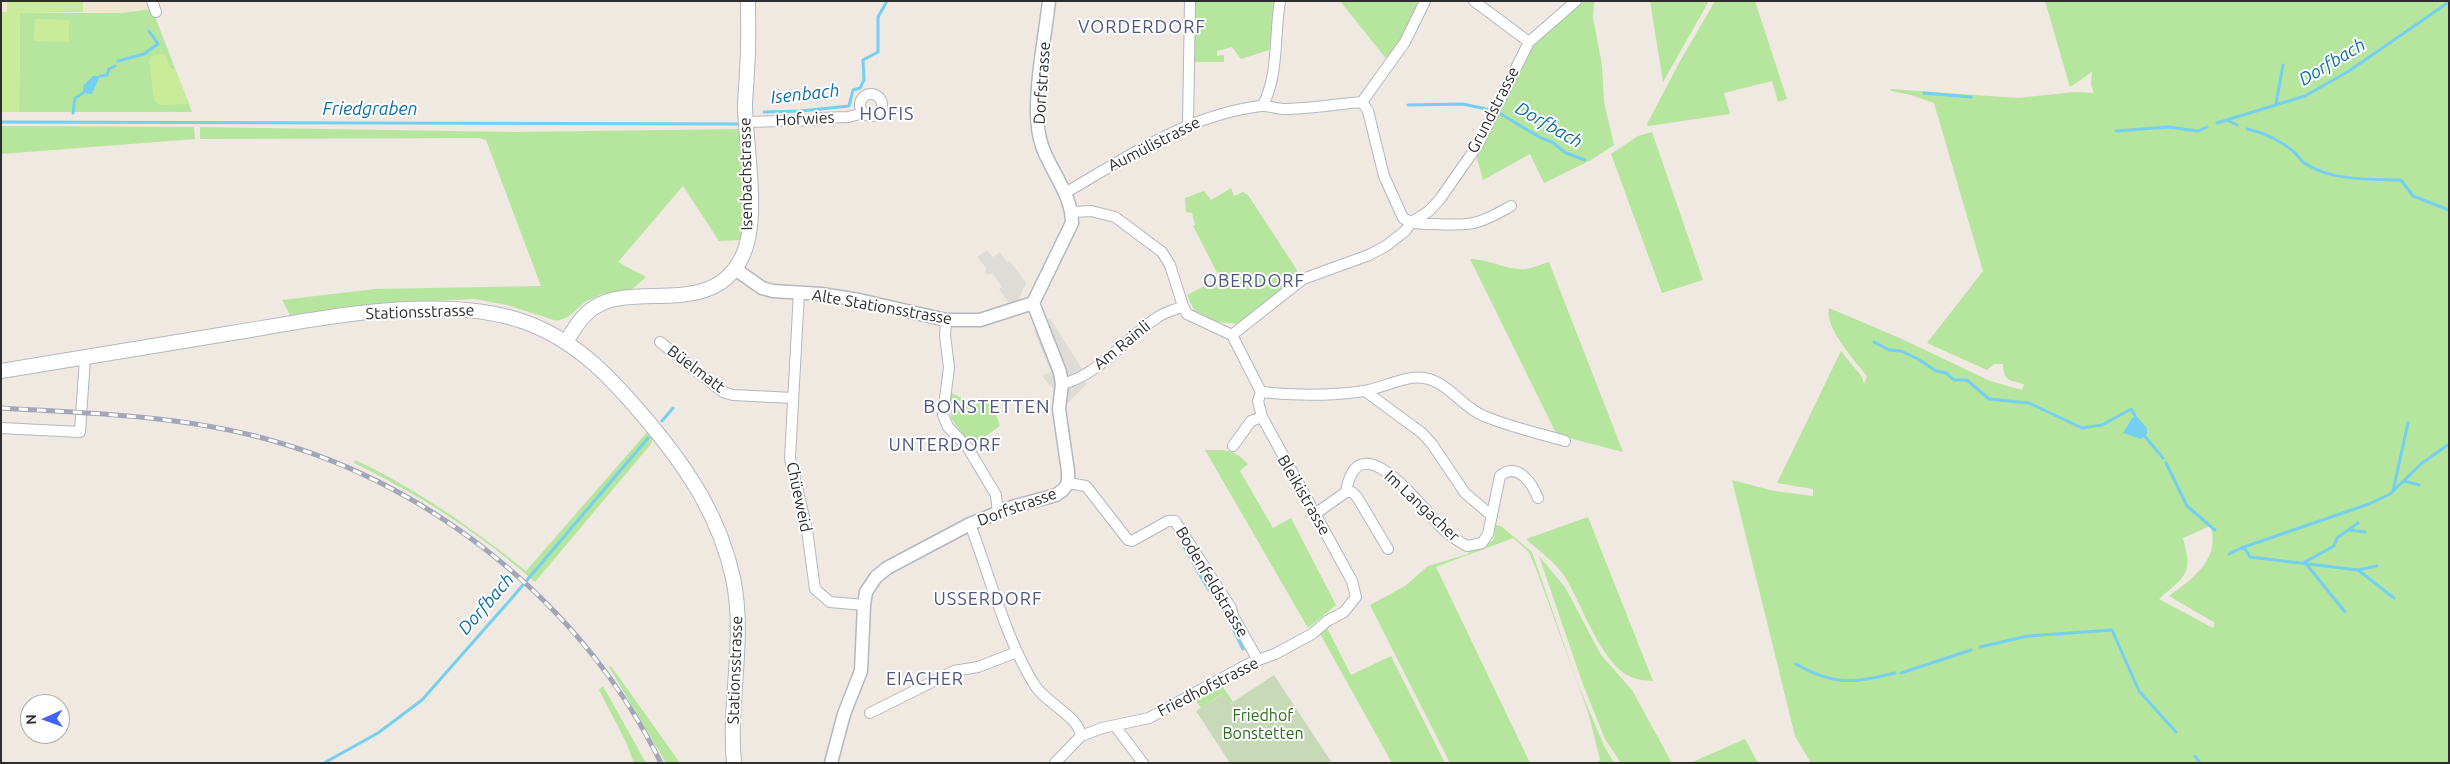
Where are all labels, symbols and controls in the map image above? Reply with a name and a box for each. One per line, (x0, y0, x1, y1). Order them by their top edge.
district label: VORDERDORF (1077, 16, 1207, 38)
water label: Dorfbach (2295, 34, 2369, 90)
street label: Dorfstrasse (1030, 41, 1054, 125)
street label: Grundstrasse (1463, 64, 1523, 156)
water label: Isenbach (770, 80, 840, 108)
water label: Dorfbach (1512, 97, 1586, 153)
water label: Friedgraben (322, 98, 418, 120)
district label: HOFIS (859, 103, 915, 125)
street label: Hofwies (775, 108, 835, 130)
street label: Aumülistrasse (1105, 113, 1203, 175)
street label: Isenbachstrasse (735, 117, 757, 231)
district label: OBERDORF (1202, 270, 1306, 292)
street label: Alte Stationsstrasse (810, 285, 954, 329)
street label: Stationsstrasse (365, 301, 475, 323)
street label: Am Rainli (1090, 316, 1154, 374)
street label: Büelmatt (663, 341, 729, 397)
district label: BONSTETTEN (922, 396, 1052, 418)
district label: UNTERDORF (887, 434, 1003, 456)
street label: Bleikistrasse (1273, 452, 1335, 538)
street label: Chüeweid (782, 460, 816, 534)
street label: Im Langacher (1380, 466, 1464, 546)
street label: Dorfstrasse (975, 484, 1059, 530)
street label: Bodenfeldstrasse (1171, 523, 1253, 641)
water label: Dorfbach (454, 569, 518, 639)
district label: USSERDORF (932, 588, 1044, 610)
street label: Stationsstrasse (724, 615, 746, 725)
street label: Friedhofstrasse (1154, 653, 1262, 721)
district label: EIACHER (885, 668, 965, 690)
north arrow (20, 694, 70, 744)
park label: Friedhof Bonstetten (1222, 706, 1304, 744)
text: N (23, 714, 39, 725)

